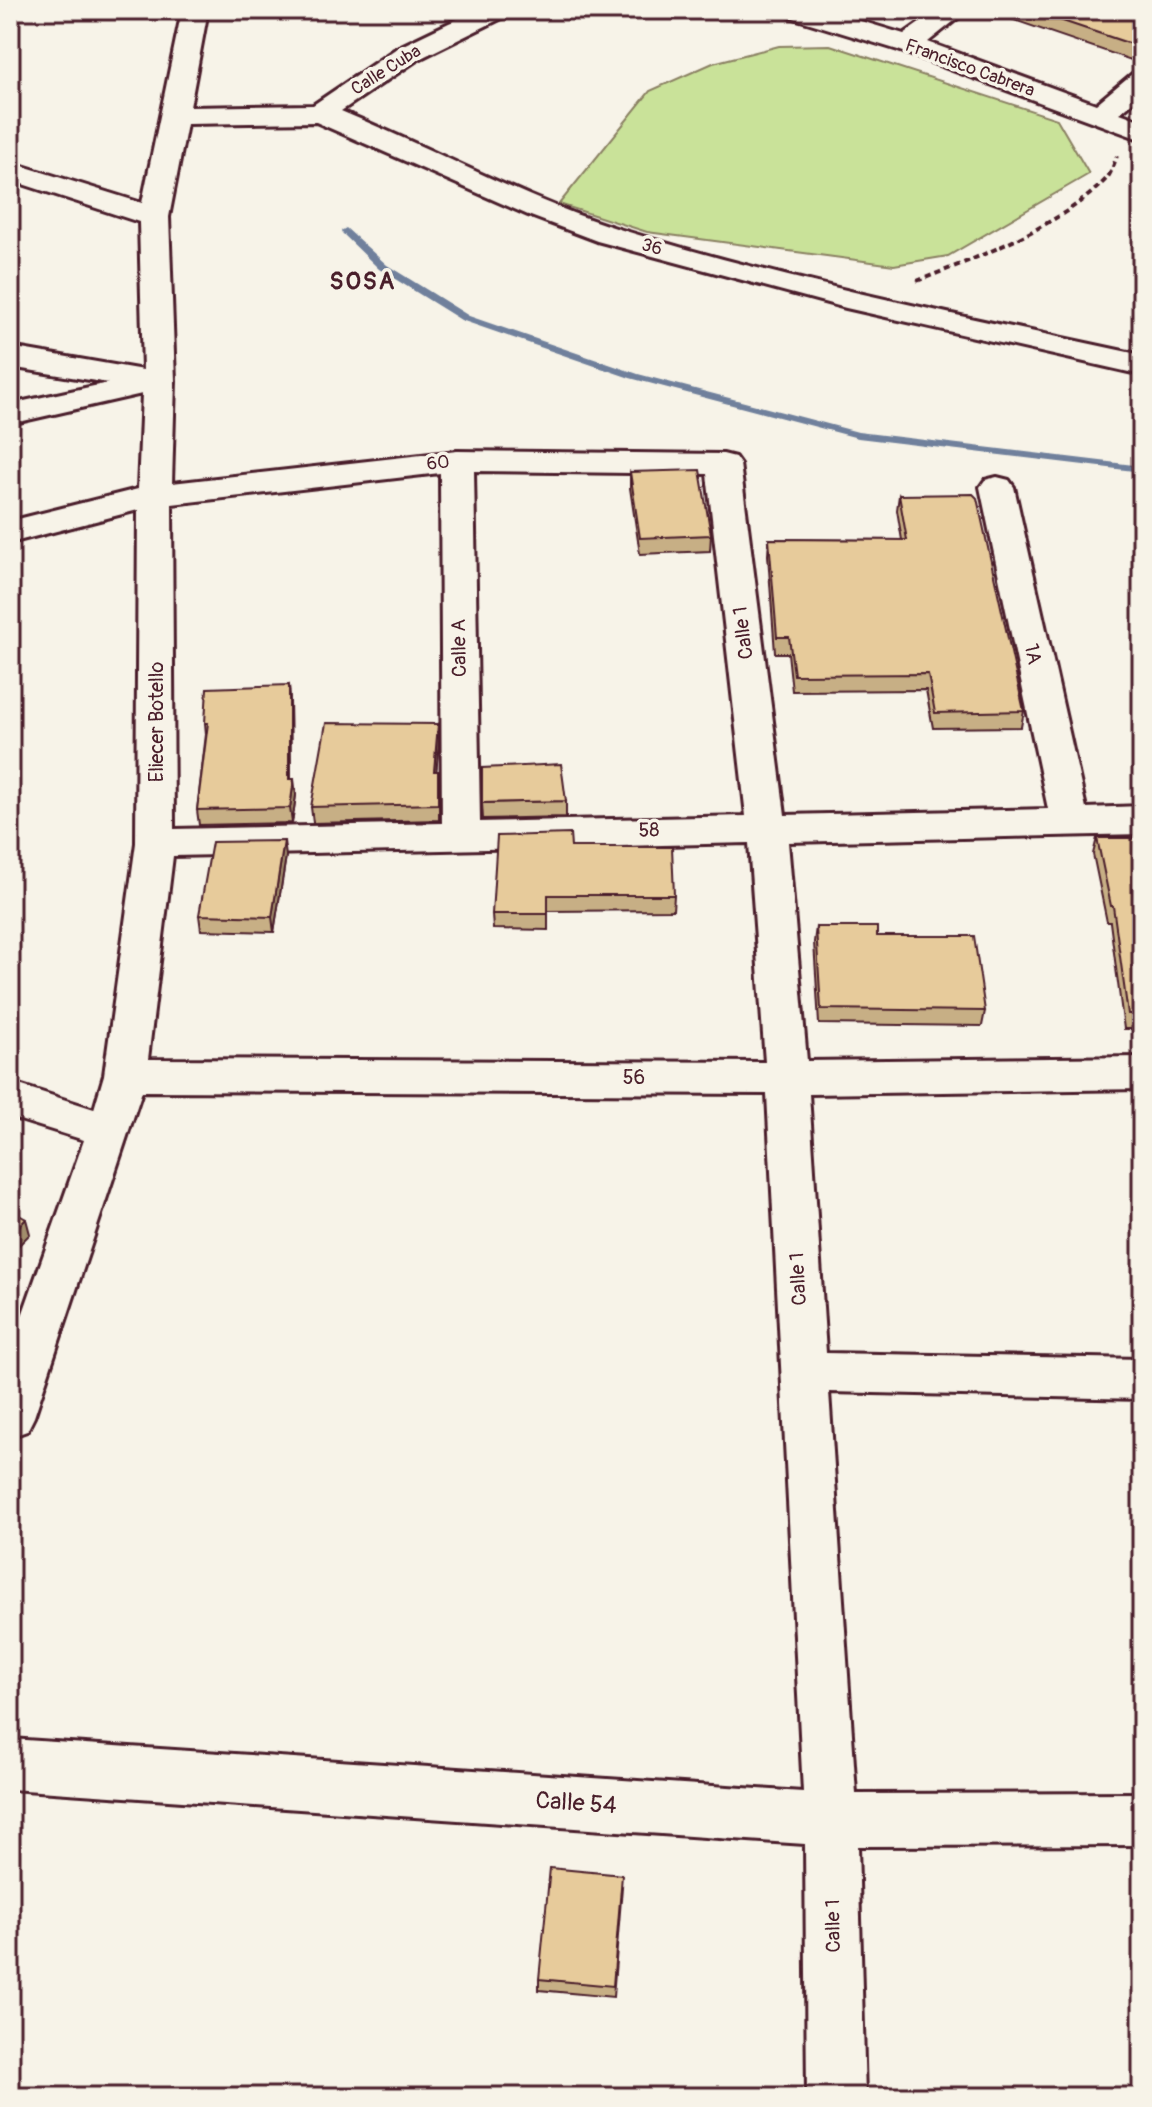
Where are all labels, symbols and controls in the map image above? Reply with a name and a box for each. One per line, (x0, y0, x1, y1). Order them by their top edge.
street label: Francisco Cabrera (902, 34, 1038, 102)
street label: Calle Cuba (347, 40, 425, 100)
street label: 36 (639, 233, 665, 261)
district label: SOSA (330, 267, 396, 296)
street label: 60 (425, 450, 451, 476)
street label: Calle 1 (727, 605, 759, 661)
street label: Calle A (446, 619, 472, 677)
street label: 1A (1019, 641, 1047, 667)
street label: Eliecer Botello (144, 662, 169, 782)
street label: 58 (638, 817, 660, 843)
street label: 56 (623, 1065, 645, 1090)
street label: Calle 1 (784, 1252, 812, 1306)
street label: Calle 54 (534, 1786, 618, 1820)
street label: Calle 1 (820, 1899, 846, 1953)

